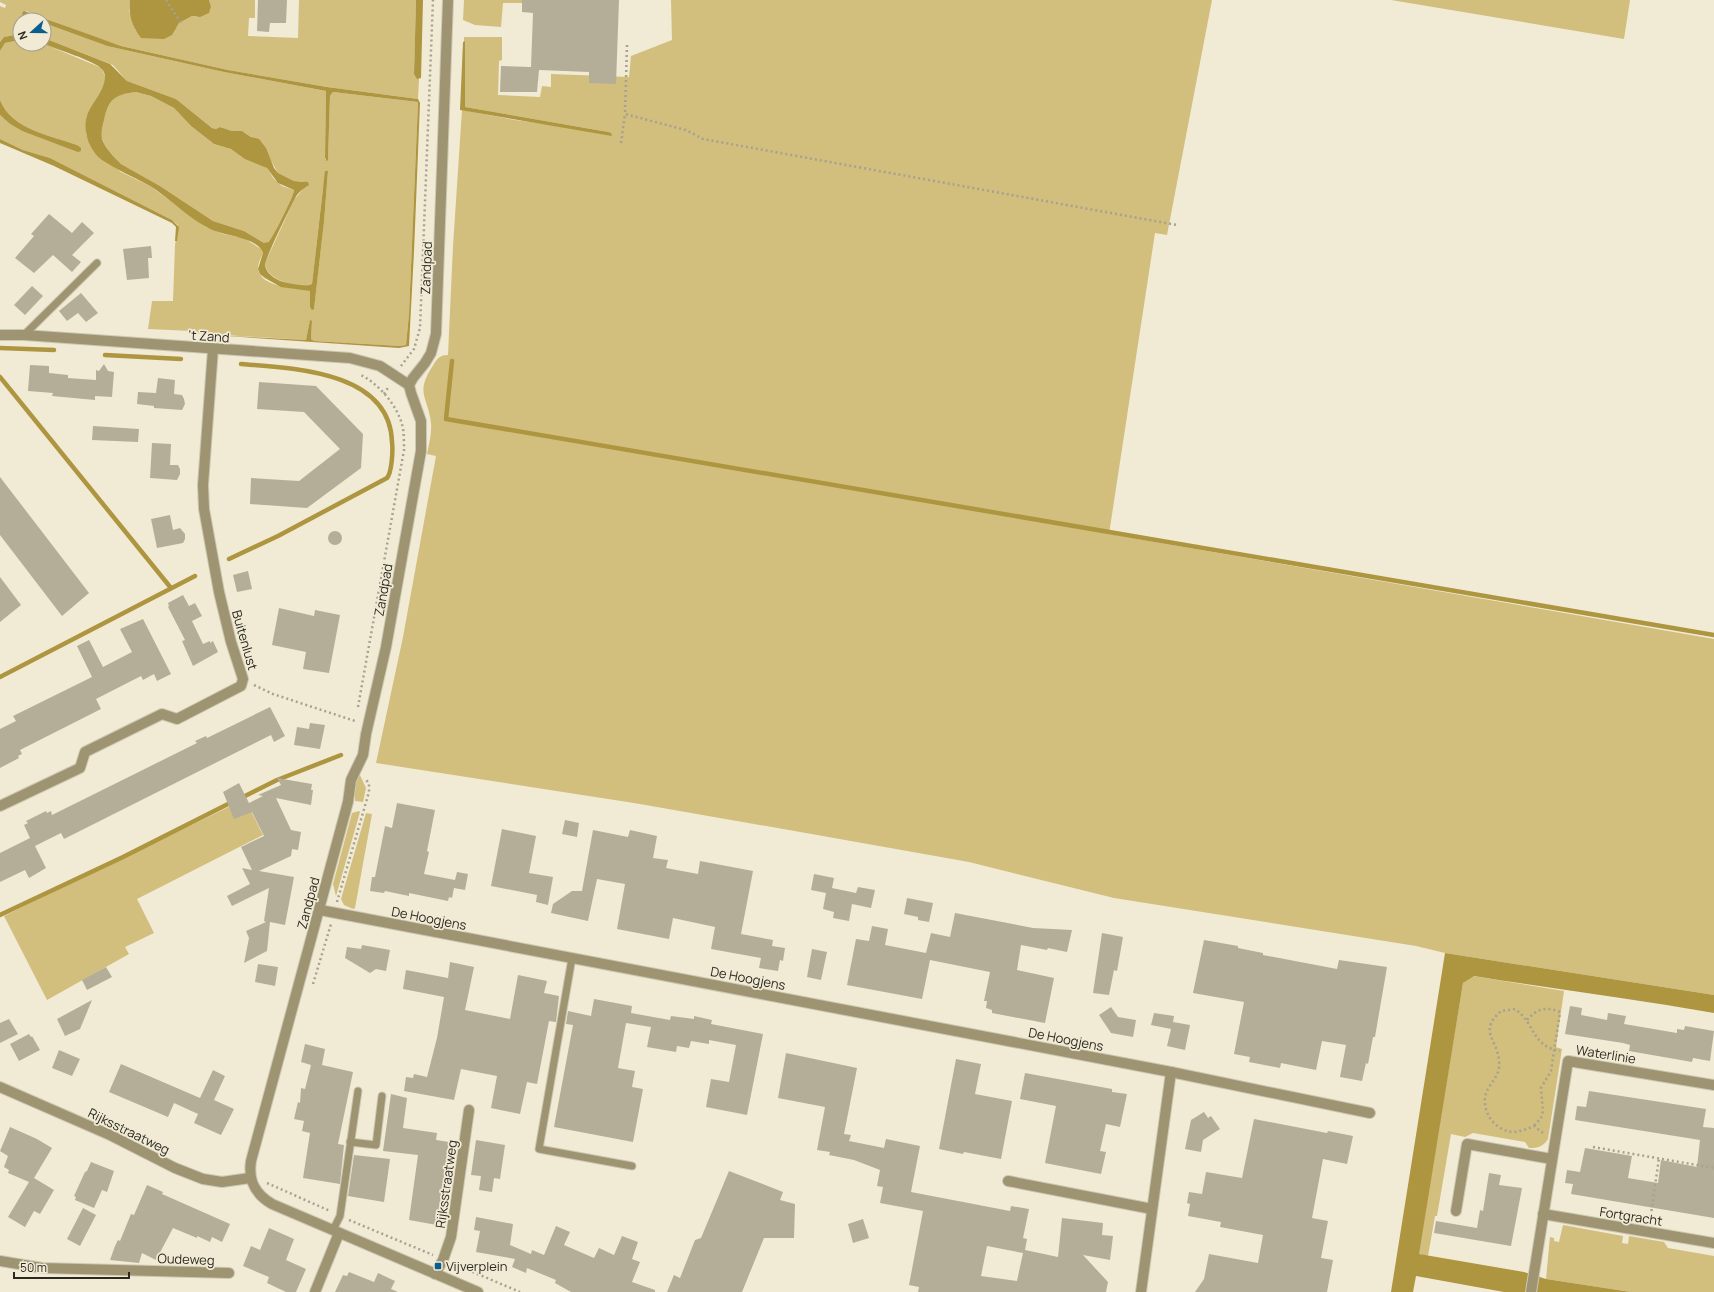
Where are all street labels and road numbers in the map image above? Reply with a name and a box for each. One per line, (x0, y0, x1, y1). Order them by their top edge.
street label: Zandpad (416, 241, 436, 295)
street label: 't Zand (188, 326, 230, 346)
street label: Zandpad (370, 562, 396, 618)
street label: Buitenlust (228, 608, 262, 672)
street label: Zandpad (292, 875, 324, 931)
street label: De Hoogjens (390, 902, 468, 934)
street label: De Hoogjens (709, 962, 787, 994)
street label: De Hoogjens (1027, 1023, 1105, 1055)
street label: Waterlinie (1575, 1040, 1638, 1068)
street label: Rijksstraatweg (85, 1103, 173, 1159)
street label: Rijksstraatweg (431, 1139, 461, 1229)
street label: Fortgracht (1598, 1202, 1664, 1230)
street label: Oudeweg (157, 1249, 215, 1269)

